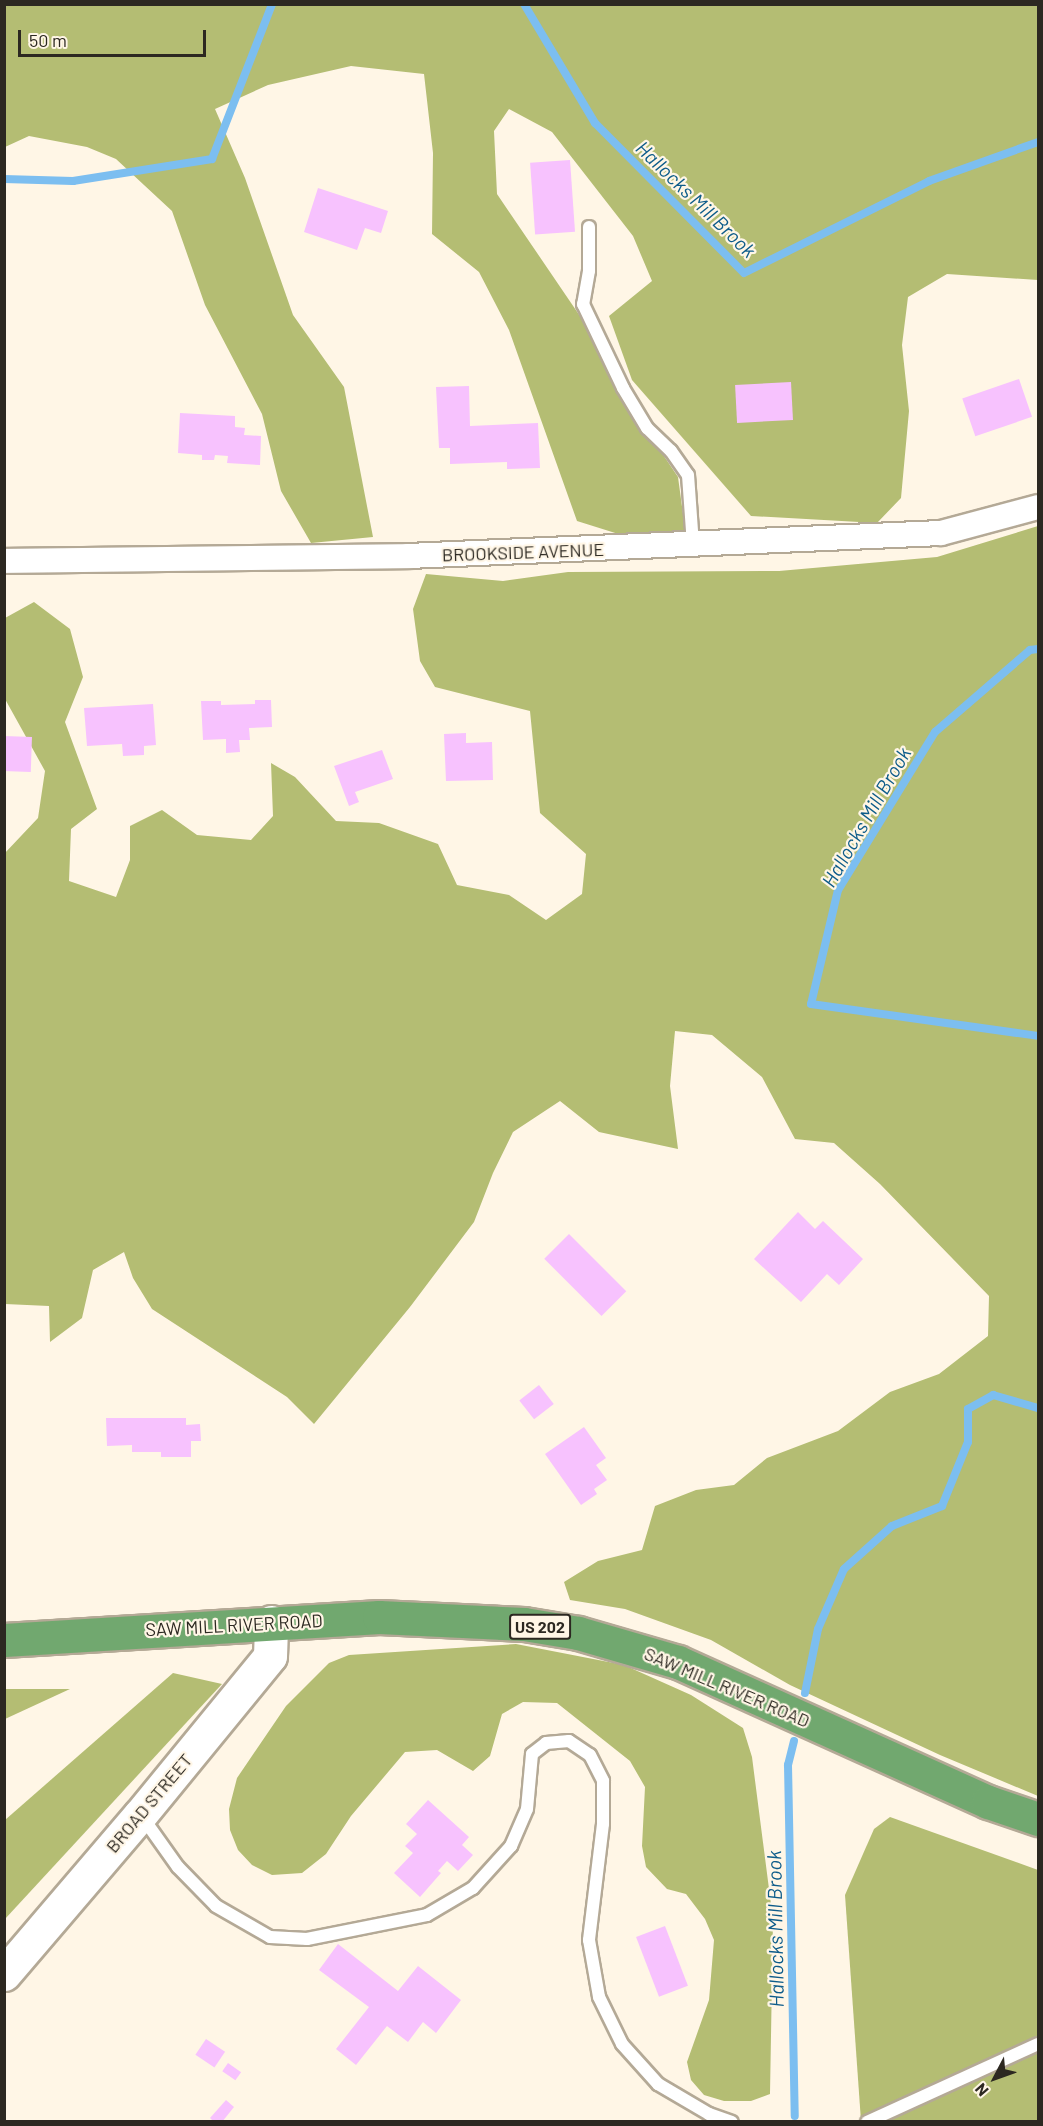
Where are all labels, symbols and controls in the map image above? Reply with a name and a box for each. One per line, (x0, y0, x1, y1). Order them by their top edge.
scale bar (21, 18, 208, 56)
text: 50 m (29, 29, 67, 51)
water label: Hallocks Mill Brook (631, 136, 761, 262)
street label: BROOKSIDE AVENUE (442, 538, 604, 566)
water label: Hallocks Mill Brook (816, 743, 916, 891)
street label: SAW MILL RIVER ROAD (145, 1610, 323, 1640)
road number: US 202 (508, 1614, 572, 1640)
street label: SAW MILL RIVER ROAD (641, 1642, 813, 1732)
street label: BROAD STREET (101, 1749, 197, 1857)
water label: Hallocks Mill Brook (762, 1850, 788, 2008)
north arrow (965, 2048, 1025, 2108)
text: N (970, 2080, 992, 2100)

